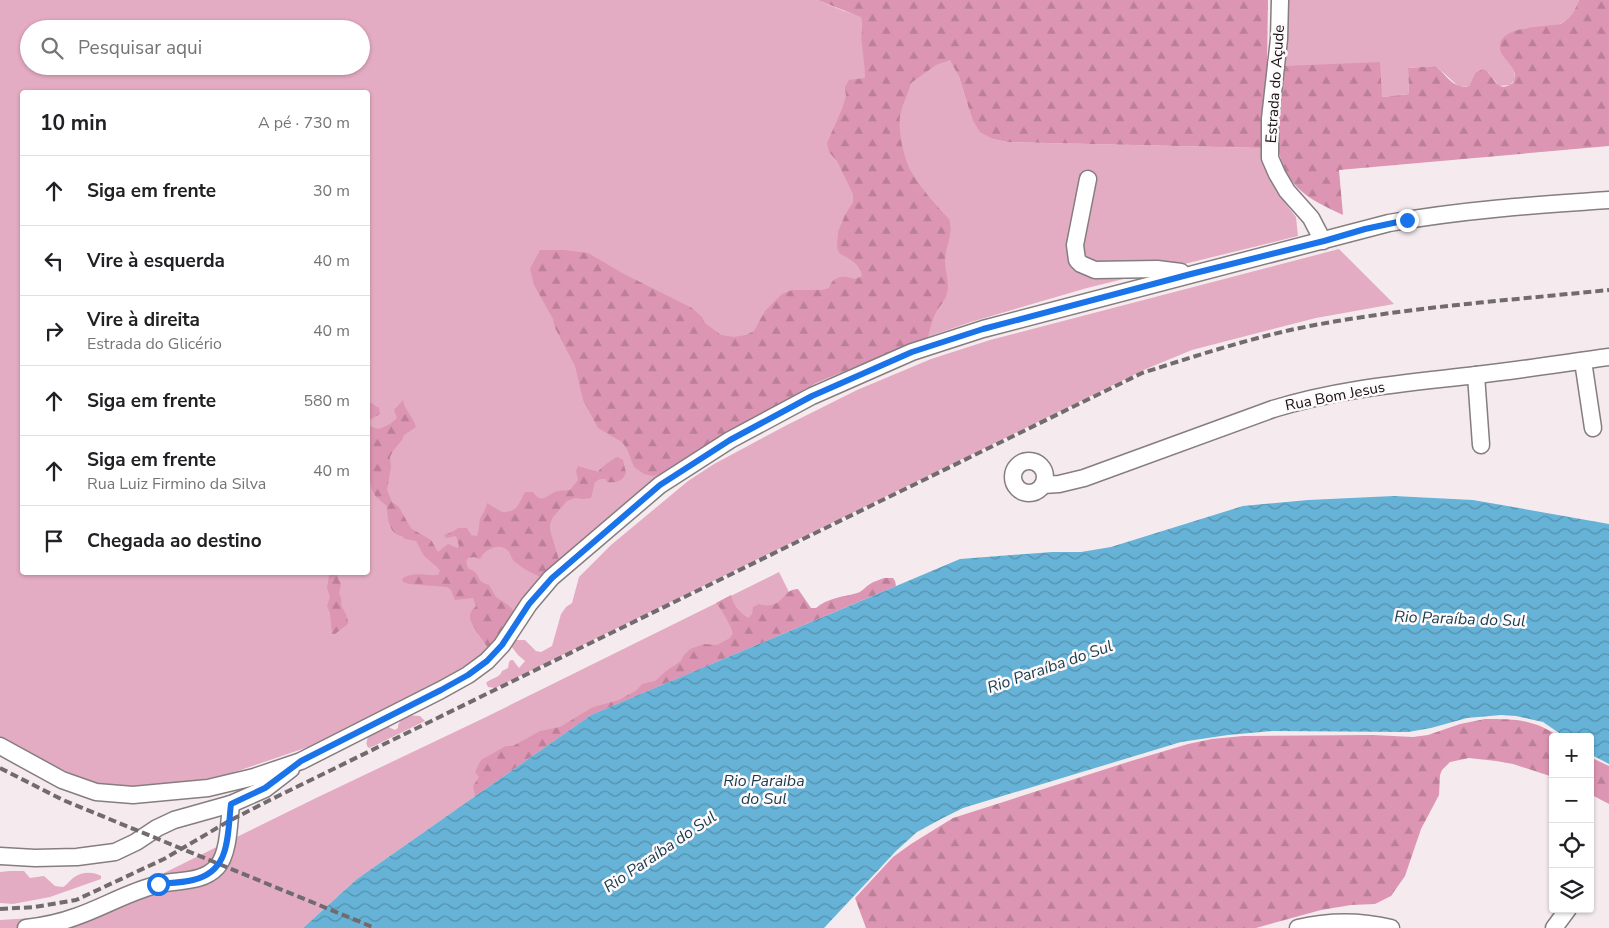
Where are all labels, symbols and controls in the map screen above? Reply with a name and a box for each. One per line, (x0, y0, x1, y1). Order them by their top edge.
search box (20, 20, 370, 75)
street label: Estrada do Açude (1261, 24, 1289, 144)
icon: search (38, 34, 66, 62)
text: Pesquisar aqui (78, 35, 202, 61)
text: 10 min (40, 109, 107, 137)
text: A pé · 730 m (258, 112, 350, 134)
icon: ahead (40, 177, 68, 205)
text: Siga em frente (87, 178, 216, 204)
text: 30 m (313, 180, 350, 202)
route end (1396, 209, 1419, 232)
icon: left (40, 247, 68, 275)
text: Vire à esquerda (87, 248, 225, 274)
text: 40 m (313, 250, 350, 272)
text: Vire à direita (87, 307, 200, 333)
icon: right (40, 317, 68, 345)
text: 40 m (313, 320, 350, 342)
text: Estrada do Glicério (87, 333, 222, 355)
street label: Rua Bom Jesus (1283, 377, 1387, 415)
icon: ahead (40, 387, 68, 415)
text: Siga em frente (87, 388, 216, 414)
text: 580 m (303, 390, 350, 412)
text: Siga em frente (87, 447, 216, 473)
icon: ahead (40, 457, 68, 485)
text: 40 m (313, 460, 350, 482)
text: Rua Luiz Firmino da Silva (87, 473, 266, 495)
icon: arrive (40, 527, 68, 555)
text: Chegada ao destino (87, 528, 262, 554)
water label: Rio Paraíba do Sul (1394, 606, 1526, 632)
water label: Rio Paraíba do Sul (984, 635, 1116, 699)
map controls (1549, 733, 1594, 913)
button: + (1549, 733, 1594, 778)
water label: Rio Paraiba do Sul (723, 770, 805, 810)
button: − (1549, 778, 1594, 823)
water label: Rio Paraíba do Sul (599, 806, 721, 898)
button: locate (1549, 823, 1594, 868)
button: layers (1549, 868, 1594, 913)
route start (147, 873, 170, 896)

